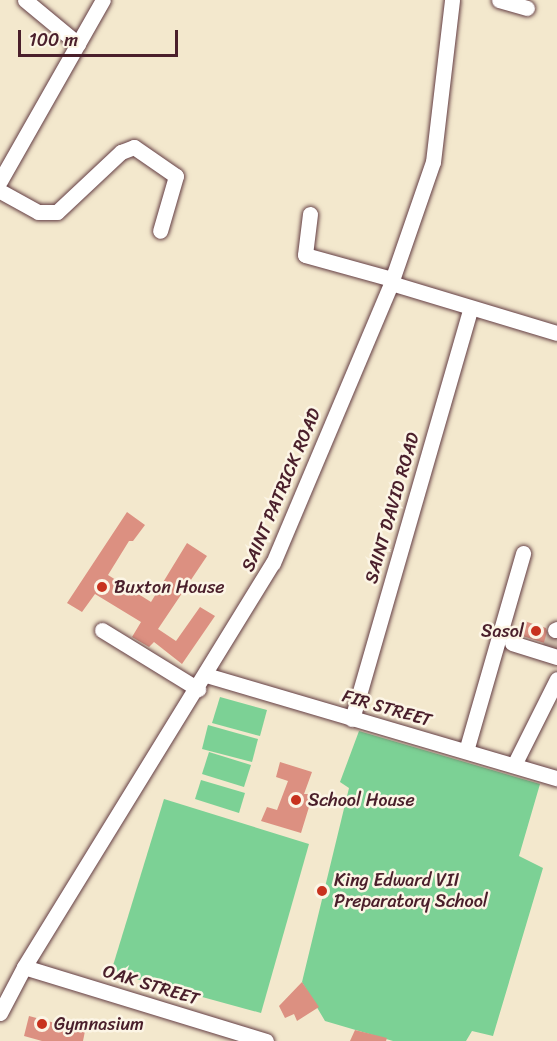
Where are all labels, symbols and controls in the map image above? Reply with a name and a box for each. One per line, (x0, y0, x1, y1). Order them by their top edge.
scale bar (21, 18, 182, 56)
text: 100 m (29, 24, 78, 56)
street label: SAINT PATRICK ROAD (237, 406, 325, 574)
street label: SAINT DAVID ROAD (360, 431, 424, 585)
place label: Buxton House (114, 576, 224, 598)
marker: Buxton House (95, 580, 109, 594)
place label: Sasol (481, 620, 524, 642)
marker: Sasol (529, 624, 543, 638)
street label: FIR STREET (339, 685, 435, 731)
place label: School House (308, 789, 414, 811)
marker: School House (289, 793, 303, 807)
place label: King Edward VII Preparatory School (334, 870, 488, 912)
marker: King Edward VII Preparatory School (315, 884, 329, 898)
street label: OAK STREET (100, 960, 202, 1010)
place label: Gymnasium (54, 1013, 144, 1035)
marker: Gymnasium (35, 1017, 49, 1031)

